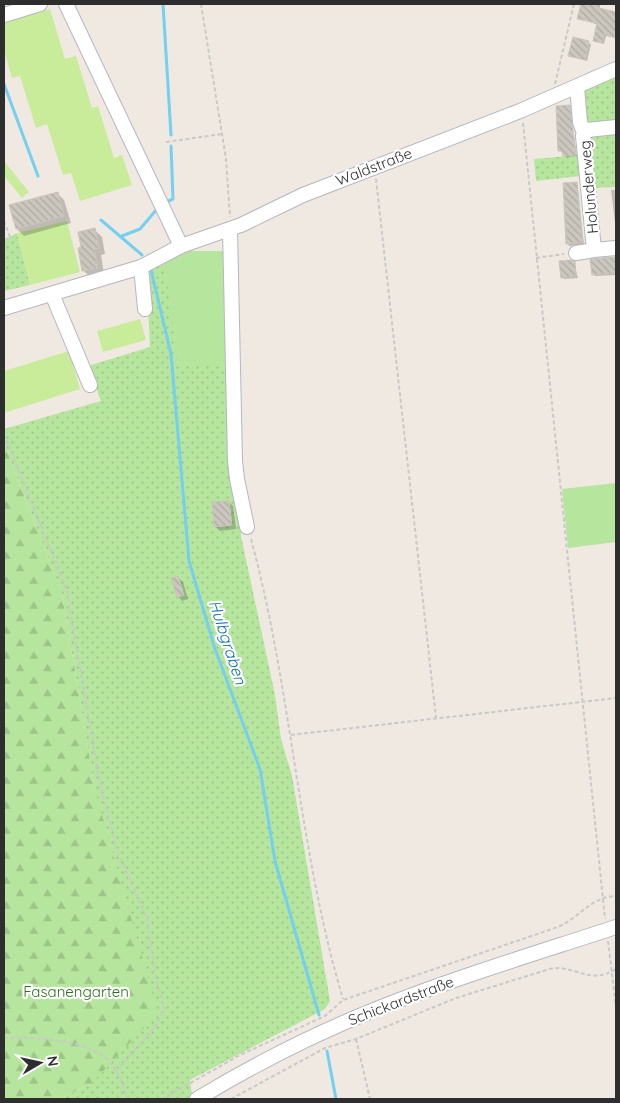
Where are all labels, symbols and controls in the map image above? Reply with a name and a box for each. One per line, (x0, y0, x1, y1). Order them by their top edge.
street label: Holunderweg (575, 140, 602, 234)
street label: Waldstraße (333, 143, 415, 190)
water label: Hulbgraben (205, 597, 251, 687)
street label: Schickardstraße (345, 972, 456, 1029)
park label: Fasanengarten (23, 982, 129, 1001)
north arrow (15, 1038, 65, 1088)
text: N (43, 1054, 63, 1067)

